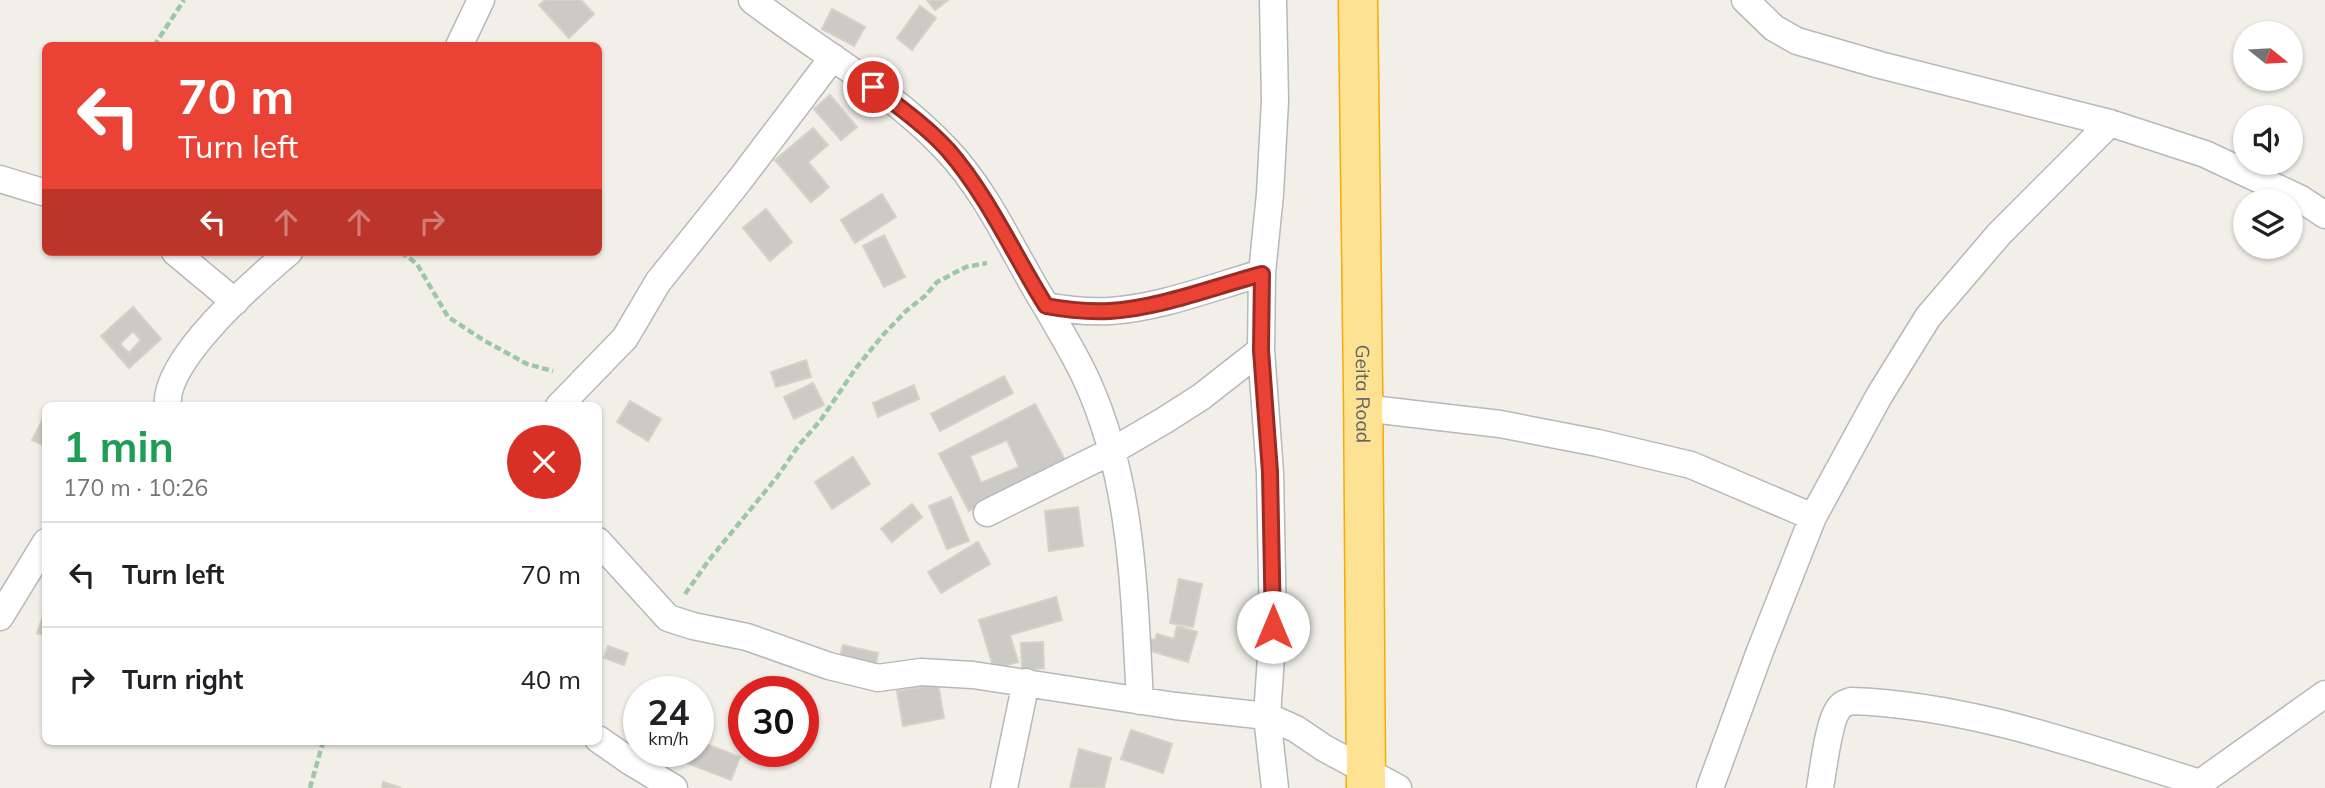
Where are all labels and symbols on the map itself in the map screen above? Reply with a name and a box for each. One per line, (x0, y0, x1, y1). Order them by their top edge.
north arrow (2233, 21, 2303, 91)
pin (843, 57, 903, 117)
street label: Geita Road (1351, 345, 1376, 443)
position arrow (1236, 590, 1310, 664)
speed limit sign: 30 (728, 676, 819, 767)

